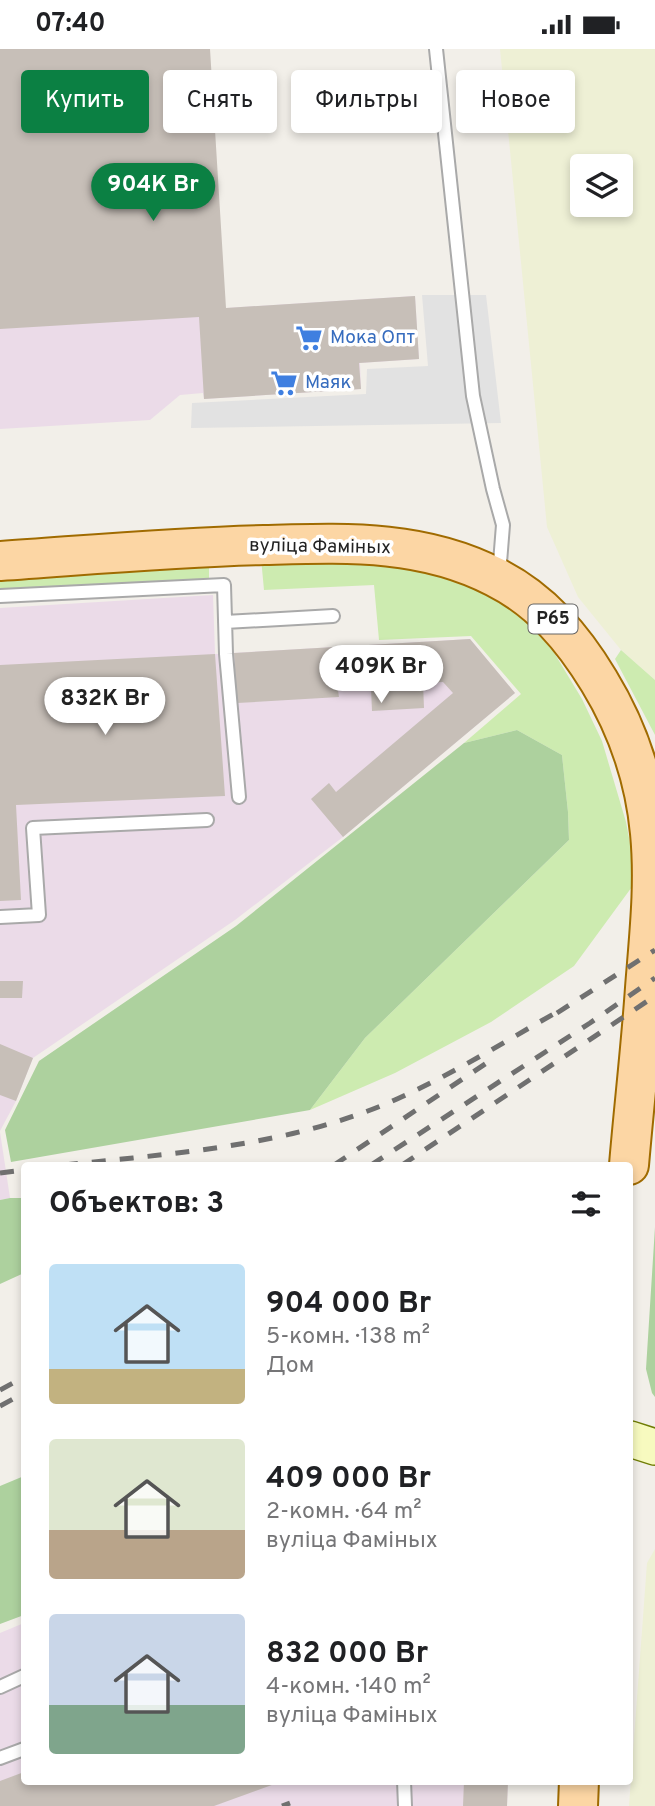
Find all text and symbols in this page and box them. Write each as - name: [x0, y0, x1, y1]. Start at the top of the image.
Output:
- text: 07:40: [35, 8, 106, 41]
- chip: Купить: [21, 70, 149, 133]
- chip: Снять: [163, 70, 277, 133]
- chip: Фильтры: [291, 70, 442, 133]
- chip: Новое: [456, 70, 575, 133]
- map controls: [570, 154, 633, 217]
- button: layers: [570, 154, 633, 217]
- pin: 904K Br: [88, 163, 218, 223]
- text: 904K Br: [107, 171, 199, 200]
- supermarket icon: Мока Опт: [294, 323, 324, 353]
- place label: Мока Опт: [330, 326, 415, 350]
- supermarket icon: Маяк: [269, 368, 299, 398]
- place label: Маяк: [305, 371, 351, 395]
- street label: вуліца Фаміных: [249, 534, 391, 560]
- road number: Р65: [528, 605, 578, 633]
- pin: 409K Br: [316, 645, 446, 705]
- text: 409K Br: [335, 653, 427, 682]
- pin: 832K Br: [40, 677, 170, 737]
- text: 832K Br: [60, 685, 150, 714]
- icon: filters: [567, 1185, 605, 1223]
- text: Объектов: 3: [49, 1186, 224, 1223]
- text: 904 000 Br: [266, 1286, 431, 1323]
- icon: home: [105, 1292, 189, 1376]
- text: 5-комн. · 138 m²: [266, 1323, 430, 1352]
- text: Дом: [266, 1352, 314, 1381]
- text: 409 000 Br: [266, 1461, 431, 1498]
- icon: home: [105, 1467, 189, 1551]
- text: 2-комн. · 64 m²: [266, 1498, 421, 1527]
- text: вуліца Фаміных: [266, 1527, 438, 1556]
- text: 832 000 Br: [266, 1636, 428, 1673]
- icon: home: [105, 1642, 189, 1726]
- text: 4-комн. · 140 m²: [266, 1673, 431, 1702]
- text: вуліца Фаміных: [266, 1702, 438, 1731]

